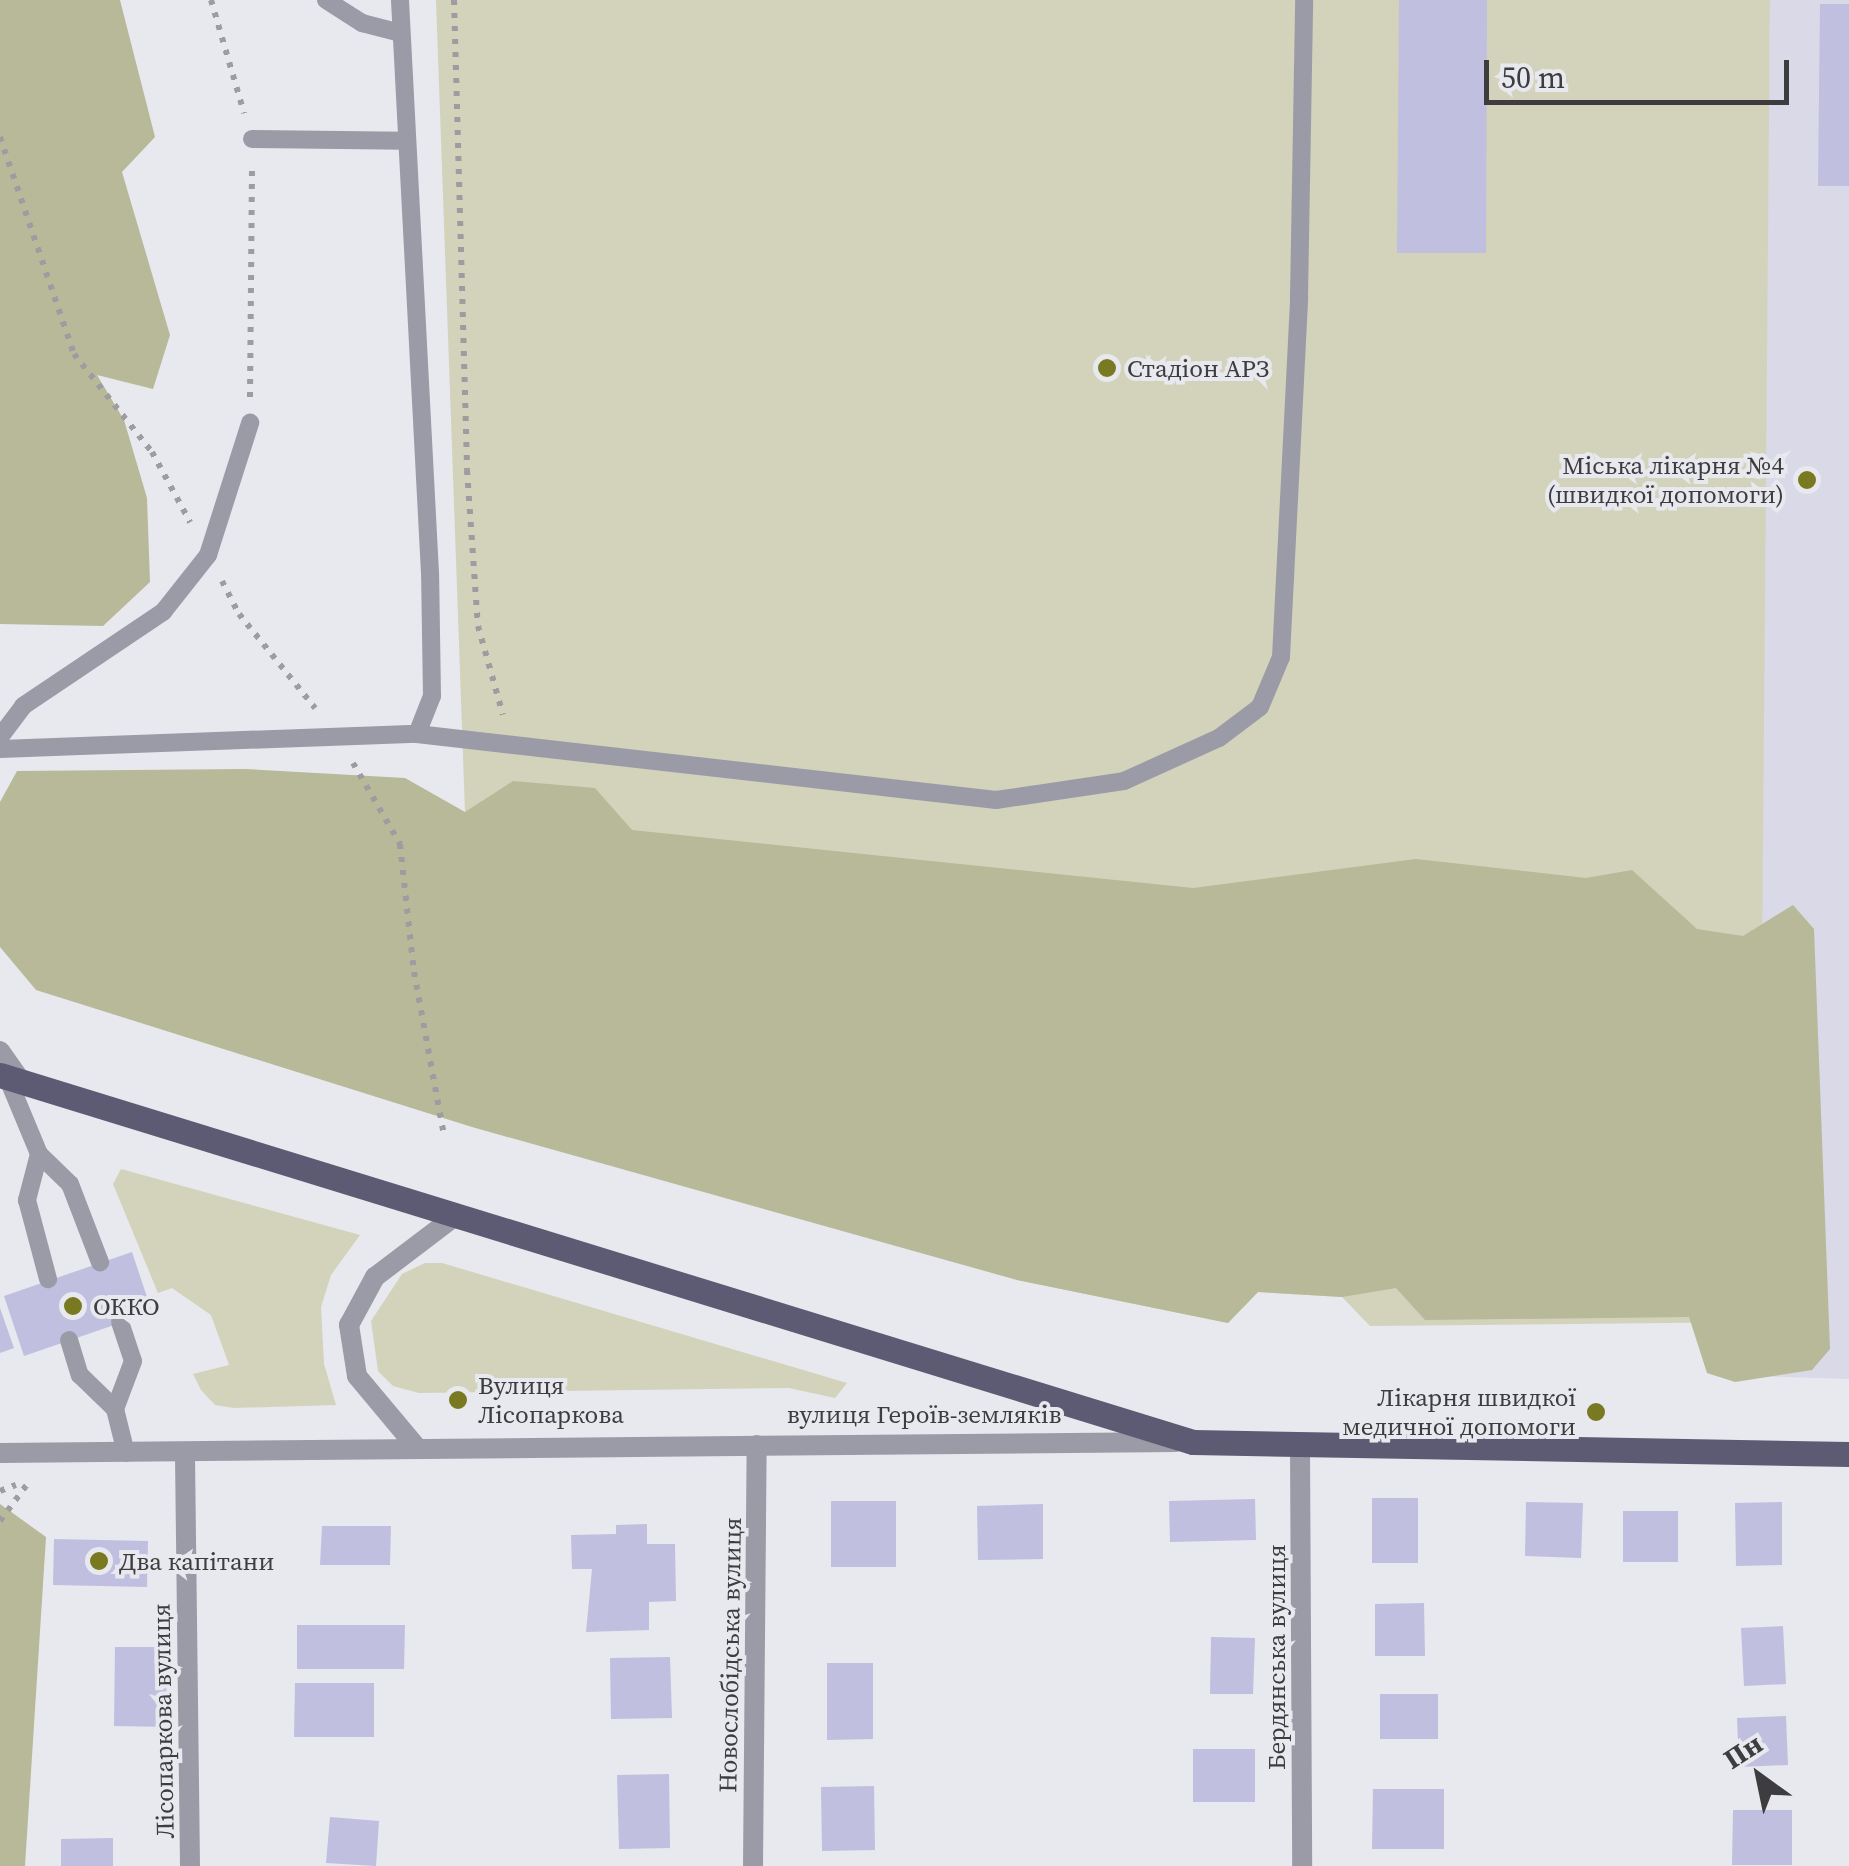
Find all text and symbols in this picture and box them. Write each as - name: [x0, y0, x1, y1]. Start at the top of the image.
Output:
- scale bar: [1489, 40, 1794, 102]
- text: 50 m: [1501, 57, 1565, 98]
- place label: Стадіон АРЗ: [1127, 353, 1269, 383]
- marker: Стадіон АРЗ: [1096, 357, 1118, 379]
- place label: Міська лікарня №4 (швидкої допомоги): [1547, 451, 1784, 510]
- marker: Міська лікарня №4 (швидкої допомоги): [1794, 467, 1820, 493]
- place label: ОККО: [93, 1291, 160, 1321]
- marker: ОККО: [62, 1295, 84, 1317]
- place label: Вулиця Лісопаркова: [478, 1371, 624, 1430]
- place label: Лікарня швидкої медичної допомоги: [1342, 1383, 1576, 1442]
- marker: Вулиця Лісопаркова: [447, 1389, 469, 1411]
- street label: вулиця Героїв-земляків: [787, 1399, 1061, 1429]
- marker: Лікарня швидкої медичної допомоги: [1585, 1401, 1607, 1423]
- street label: Новослобідська вулиця: [713, 1517, 747, 1793]
- street label: Бердянська вулиця: [1261, 1544, 1291, 1770]
- place label: Два капітани: [119, 1546, 274, 1576]
- marker: Два капітани: [88, 1550, 110, 1572]
- street label: Лісопаркова вулиця: [146, 1603, 180, 1839]
- text: Пн: [1716, 1724, 1769, 1777]
- north arrow: [1709, 1726, 1809, 1826]

